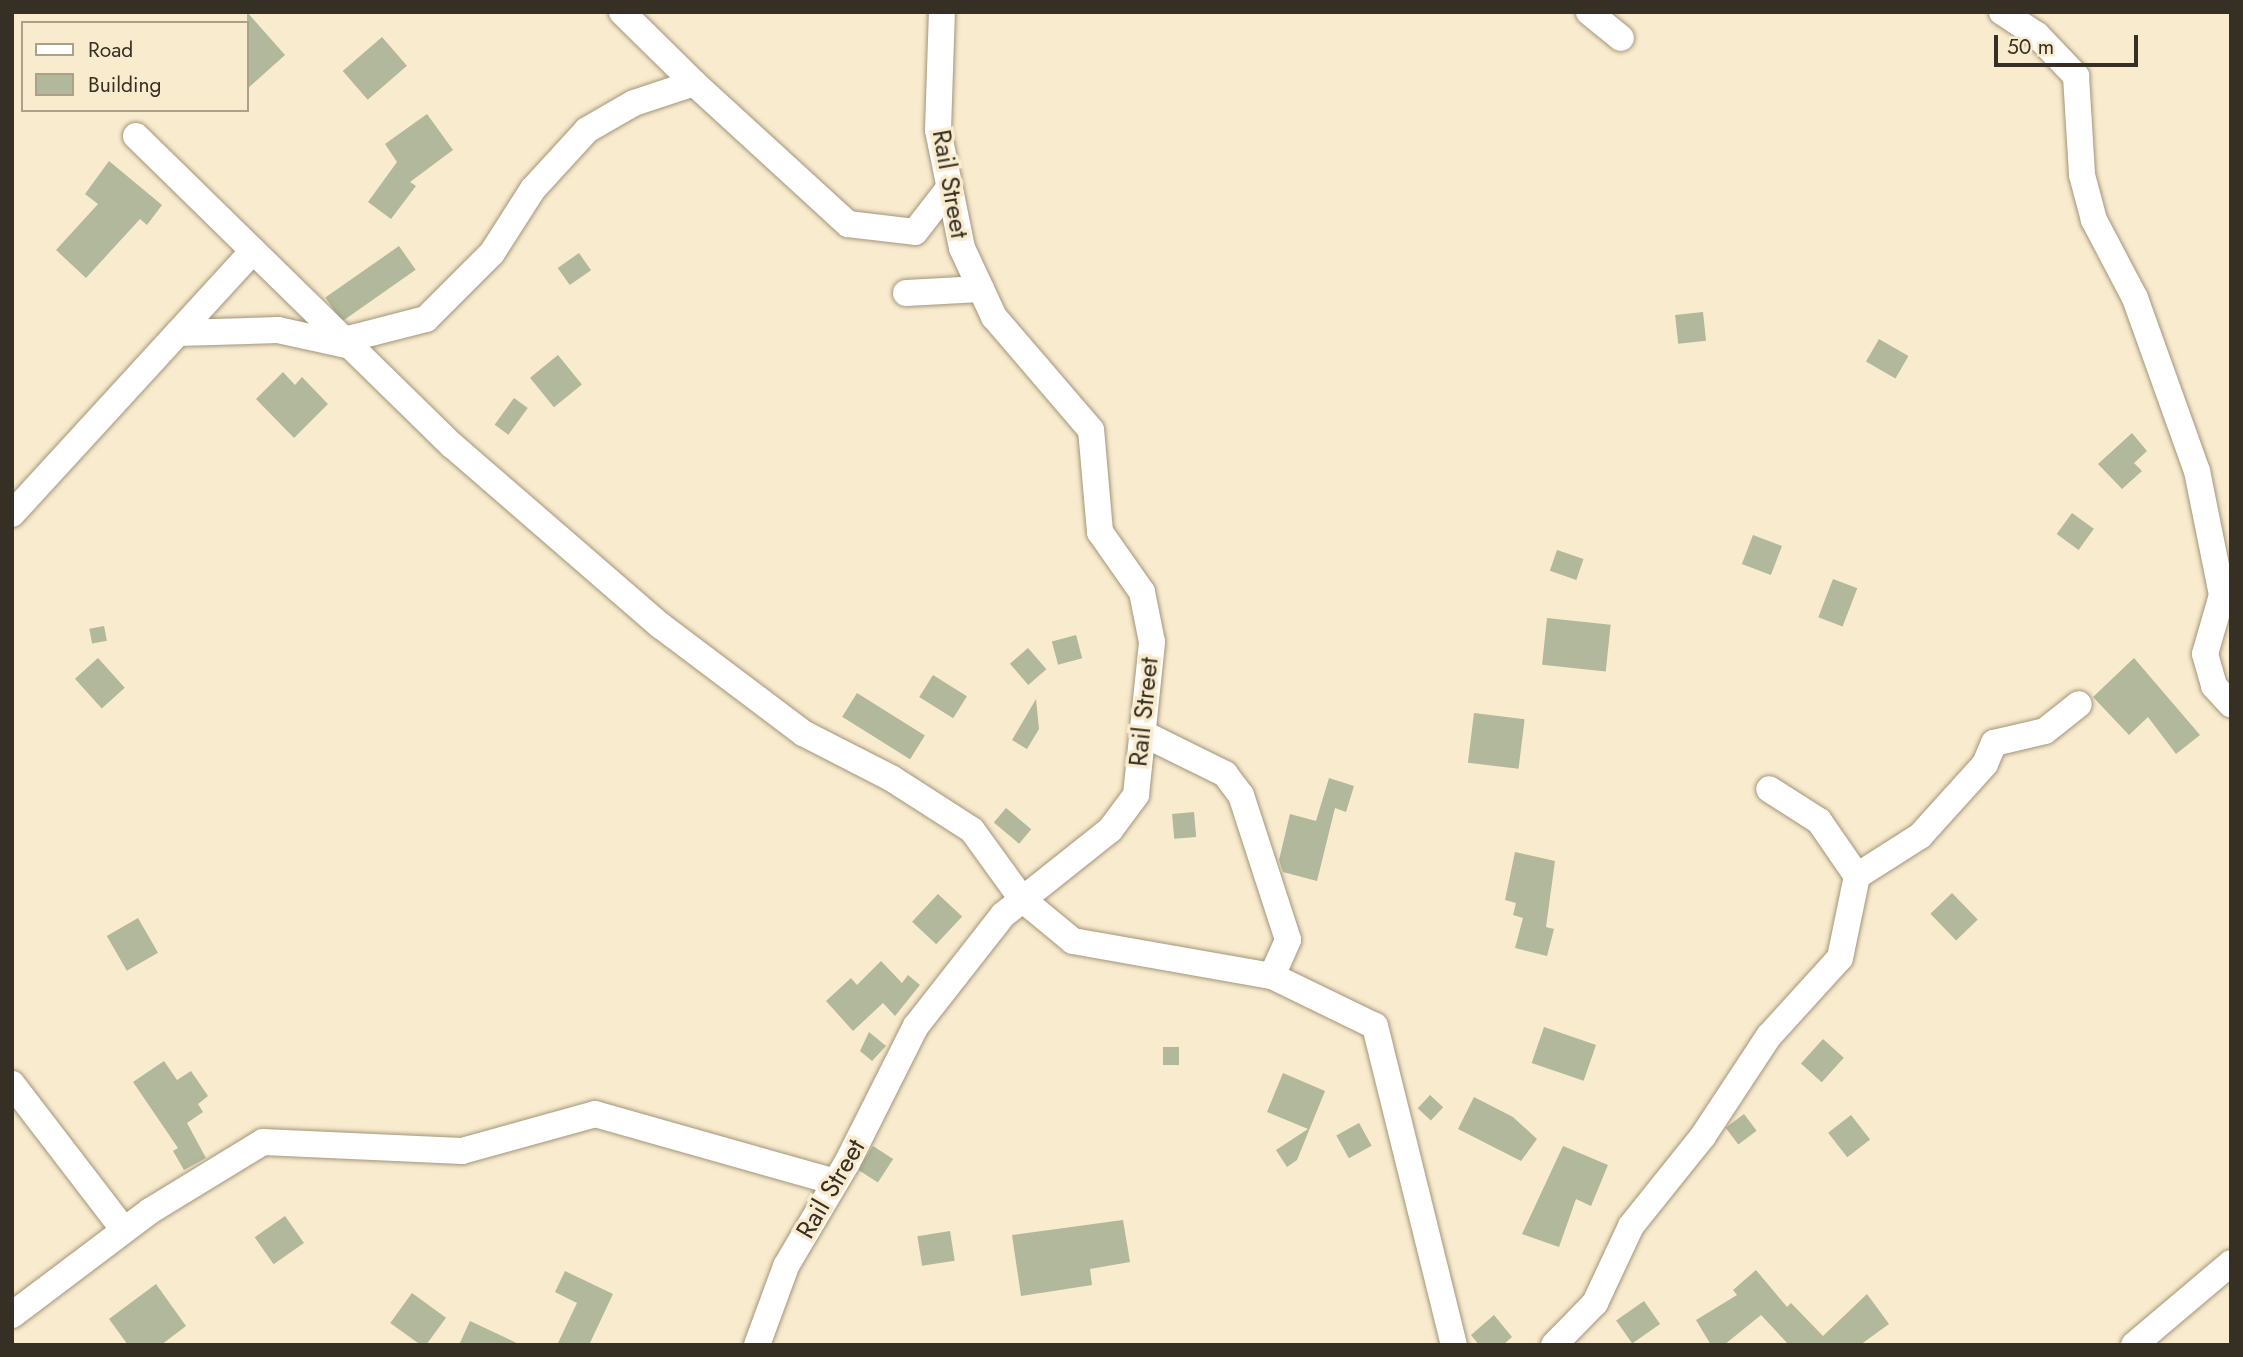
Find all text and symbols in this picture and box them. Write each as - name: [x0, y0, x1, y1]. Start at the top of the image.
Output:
- legend: [21, 21, 248, 112]
- scale bar: [1998, 21, 2142, 65]
- text: 50 m: [2007, 32, 2054, 62]
- text: Road: [88, 35, 133, 65]
- text: Building: [88, 70, 161, 100]
- street label: Rail Street: [925, 127, 975, 241]
- street label: Rail Street: [1123, 656, 1165, 768]
- street label: Rail Street: [790, 1134, 872, 1244]

